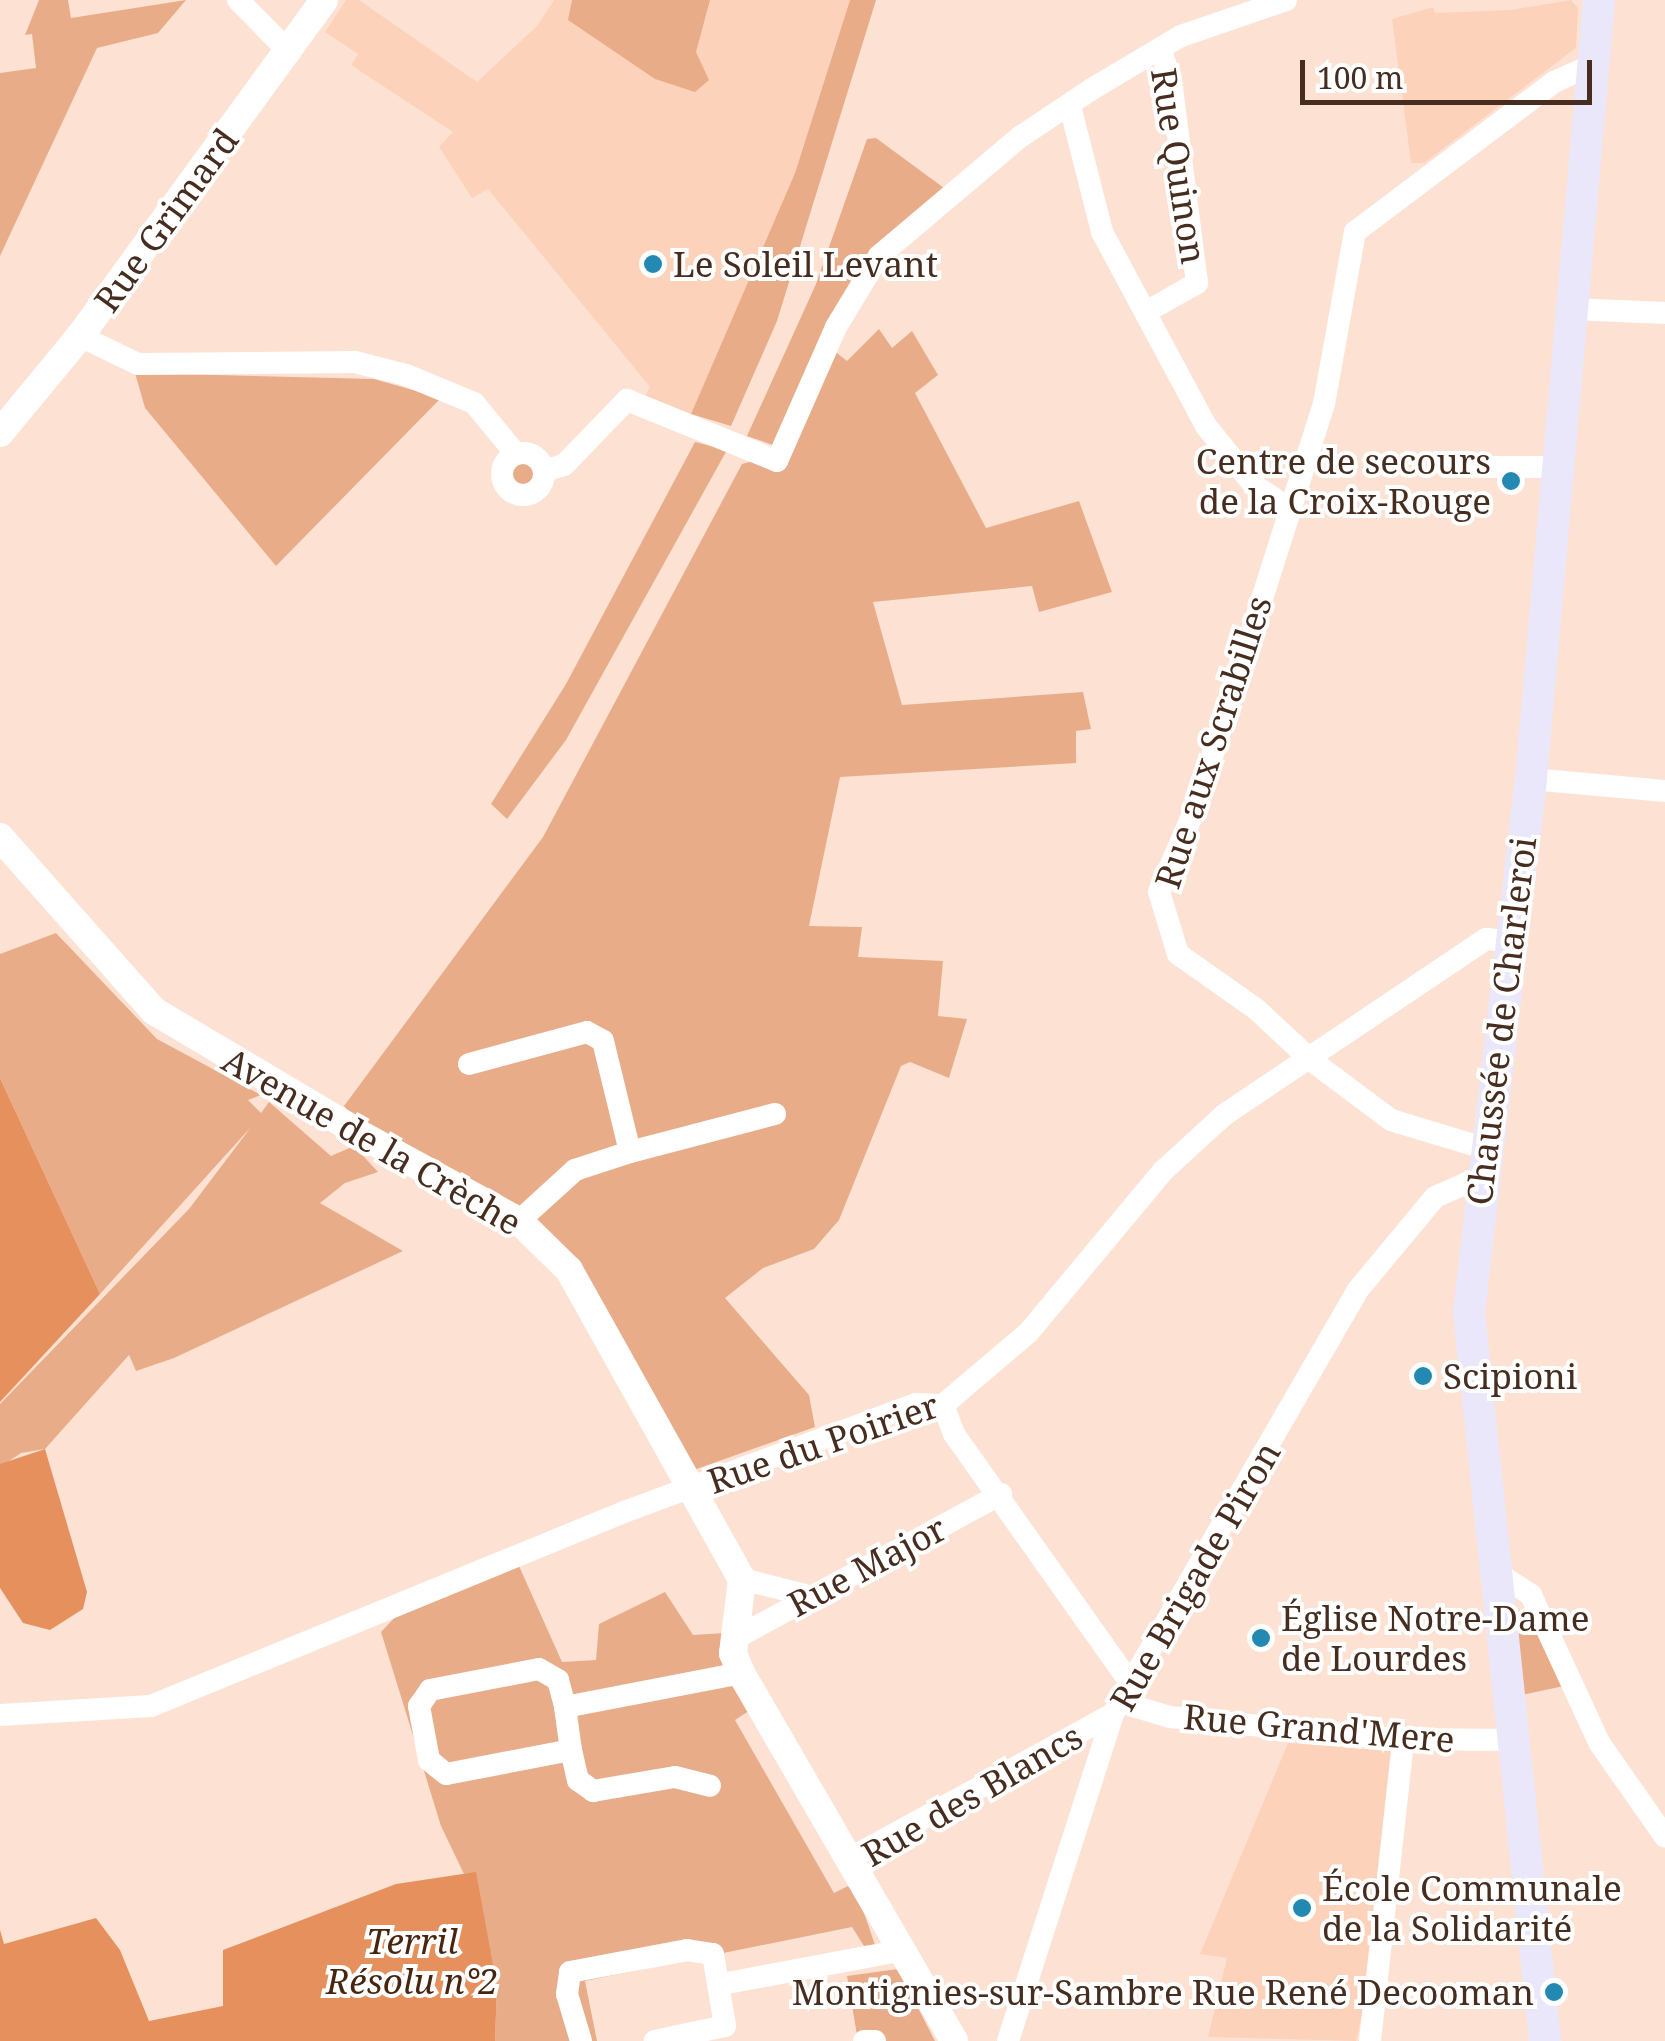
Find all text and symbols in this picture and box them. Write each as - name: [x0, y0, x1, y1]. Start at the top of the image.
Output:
- scale bar: [1305, 40, 1598, 102]
- text: 100 m: [1317, 57, 1403, 98]
- street label: Rue Quinon: [1143, 65, 1215, 267]
- street label: Rue Grimard: [85, 120, 247, 320]
- place label: Le Soleil Levant: [673, 243, 938, 285]
- marker: Le Soleil Levant: [642, 253, 664, 275]
- place label: Centre de secours de la Croix-Rouge: [1196, 440, 1491, 522]
- marker: Centre de secours de la Croix-Rouge: [1500, 470, 1522, 492]
- street label: Rue aux Scrabilles: [1146, 591, 1280, 893]
- street label: Chaussée de Charleroi: [1458, 835, 1544, 1207]
- street label: Avenue de la Crèche: [215, 1038, 529, 1244]
- place label: Scipioni: [1443, 1355, 1577, 1397]
- marker: Scipioni: [1412, 1365, 1434, 1387]
- street label: Rue du Poirier: [702, 1384, 944, 1502]
- street label: Rue Brigade Piron: [1101, 1434, 1289, 1718]
- street label: Rue Major: [781, 1507, 953, 1625]
- place label: Église Notre-Dame de Lourdes: [1281, 1597, 1590, 1679]
- marker: Église Notre-Dame de Lourdes: [1250, 1627, 1272, 1649]
- street label: Rue Grand'Mere: [1182, 1695, 1456, 1761]
- street label: Rue des Blancs: [854, 1715, 1090, 1875]
- place label: École Communale de la Solidarité: [1322, 1867, 1622, 1949]
- marker: École Communale de la Solidarité: [1291, 1897, 1313, 1919]
- park label: Terril Résolu n°2: [326, 1920, 498, 2002]
- place label: Montignies-sur-Sambre Rue René Decooman: [792, 1971, 1534, 2013]
- marker: Montignies-sur-Sambre Rue René Decooman: [1543, 1981, 1565, 2003]

